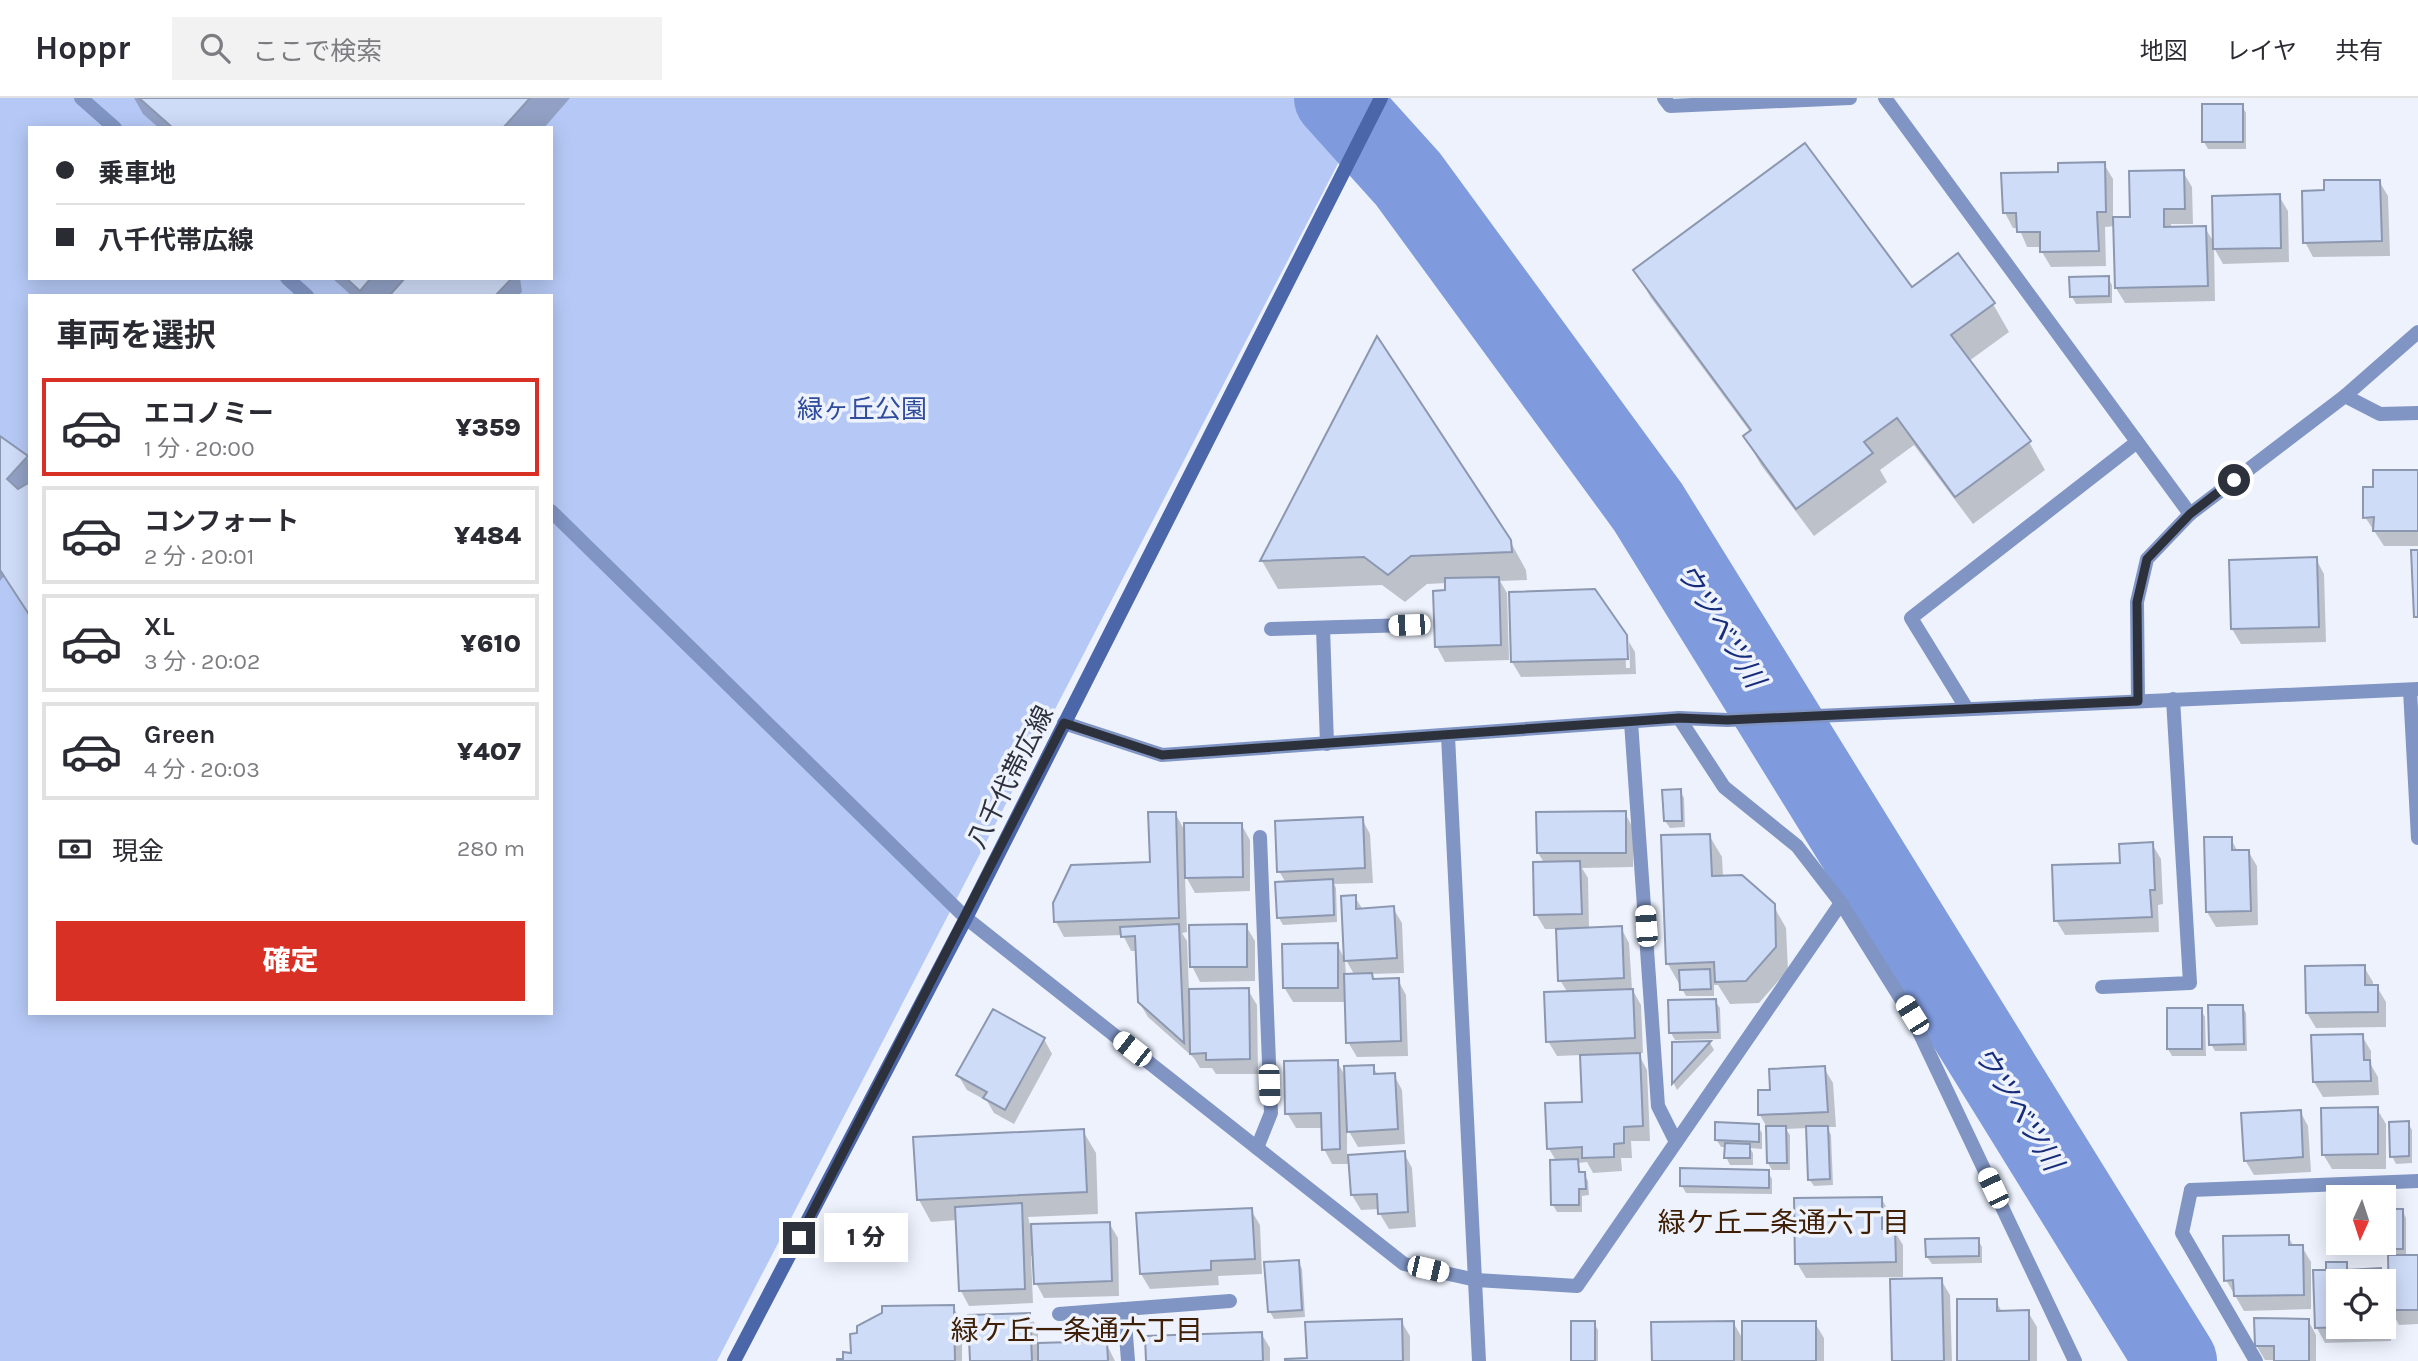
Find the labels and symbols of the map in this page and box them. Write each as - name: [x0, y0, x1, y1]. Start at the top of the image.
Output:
- park label: 緑ヶ丘公園: [797, 394, 927, 425]
- route start: [2218, 464, 2250, 496]
- water label: ウツベツ川: [1669, 557, 1773, 696]
- car: [1388, 614, 1431, 636]
- street label: 八千代帯広線: [961, 701, 1060, 854]
- car: [1635, 904, 1658, 948]
- car: [1892, 992, 1933, 1038]
- car: [1109, 1028, 1156, 1070]
- water label: ウツベツ川: [1967, 1040, 2071, 1179]
- car: [1258, 1064, 1281, 1106]
- car: [1975, 1165, 2012, 1211]
- north arrow: [2326, 1185, 2396, 1255]
- district label: 緑ケ丘二条通六丁目: [1658, 1206, 1910, 1239]
- callout: 1 分: [824, 1214, 908, 1262]
- route end: [783, 1222, 815, 1254]
- car: [1406, 1254, 1451, 1284]
- district label: 緑ケ丘一条通六丁目: [951, 1314, 1203, 1347]

